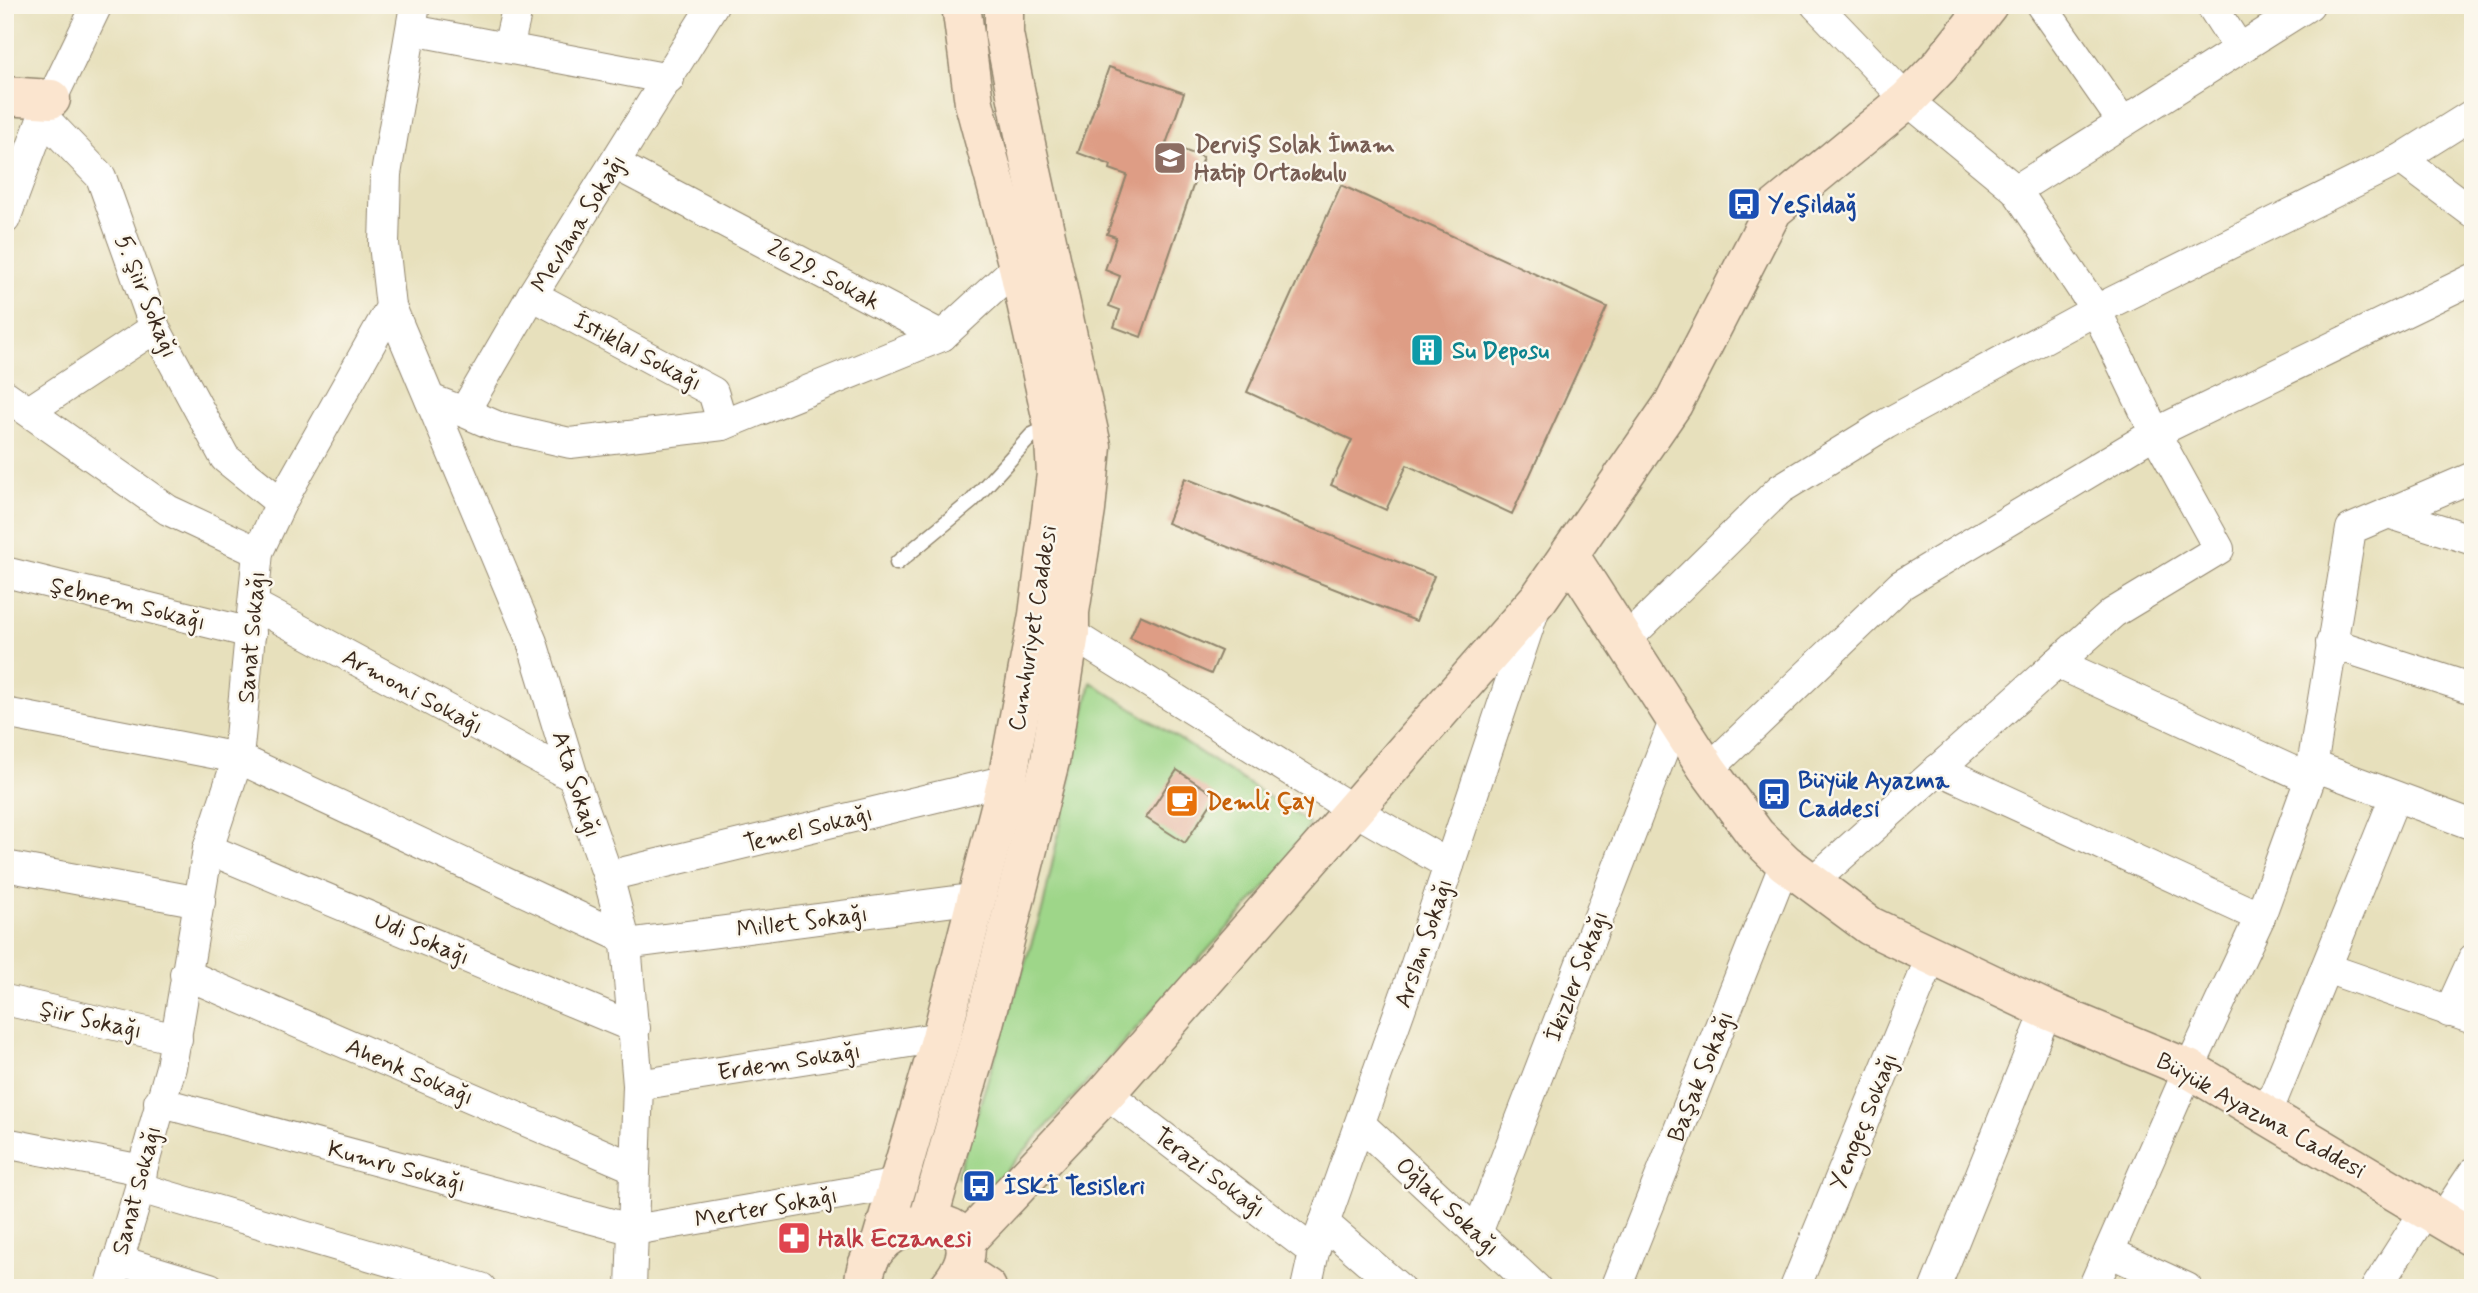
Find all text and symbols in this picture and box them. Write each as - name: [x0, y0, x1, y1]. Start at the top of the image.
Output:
- place label: Derviş Solak İmam Hatip Ortaokulu: [1194, 130, 1395, 189]
- school or university icon: Derviş Solak İmam Hatip Ortaokulu: [1151, 139, 1189, 177]
- street label: Mevlana Sokağı: [525, 149, 634, 299]
- bus stop icon: Yeşildağ: [1725, 185, 1763, 223]
- place label: Yeşildağ: [1768, 190, 1856, 222]
- street label: 5. Şiir Sokağı: [107, 230, 184, 363]
- street label: 2629. Sokak: [762, 233, 885, 318]
- street label: İstiklal Sokağı: [568, 306, 707, 399]
- building icon: Su Deposu: [1408, 331, 1446, 369]
- place label: Su Deposu: [1452, 336, 1549, 367]
- street label: Cumhuriyet Caddesi: [1002, 523, 1065, 733]
- street label: Şebnem Sokağı: [47, 570, 209, 639]
- street label: Sanat Sokağı: [231, 570, 274, 704]
- street label: Armoni Sokağı: [337, 642, 488, 742]
- street label: Ata Sokağı: [544, 727, 607, 842]
- place label: Büyük Ayazma Caddesi: [1798, 766, 1950, 825]
- bus stop icon: Büyük Ayazma Caddesi: [1755, 775, 1793, 813]
- cafe icon: Demli Çay: [1163, 782, 1201, 820]
- place label: Demli Çay: [1206, 787, 1315, 818]
- street label: Temel Sokağı: [741, 798, 876, 860]
- street label: Arslan Sokağı: [1388, 875, 1461, 1012]
- street label: Millet Sokağı: [735, 899, 870, 946]
- street label: Udi Sokağı: [369, 905, 474, 973]
- street label: İkizler Sokağı: [1538, 906, 1617, 1047]
- street label: Şiir Sokağı: [36, 994, 145, 1047]
- street label: Başak Sokağı: [1661, 1006, 1742, 1147]
- street label: Ahenk Sokağı: [341, 1032, 478, 1113]
- street label: Erdem Sokağı: [715, 1036, 863, 1089]
- street label: Büyük Ayazma Caddesi: [2150, 1046, 2370, 1187]
- street label: Yengeç Sokağı: [1823, 1048, 1908, 1196]
- street label: Terazi Sokağı: [1147, 1121, 1271, 1225]
- street label: Sanat Sokağı: [105, 1122, 170, 1258]
- street label: Kumru Sokağı: [324, 1134, 469, 1201]
- street label: Oğlak Sokağı: [1388, 1151, 1506, 1263]
- bus stop icon: İSKİ Tesisleri: [960, 1167, 998, 1205]
- place label: İSKİ Tesisleri: [1004, 1172, 1146, 1203]
- street label: Merter Sokağı: [693, 1181, 840, 1236]
- pharmacy icon: Halk Eczanesi: [775, 1219, 813, 1257]
- place label: Halk Eczanesi: [818, 1224, 972, 1255]

